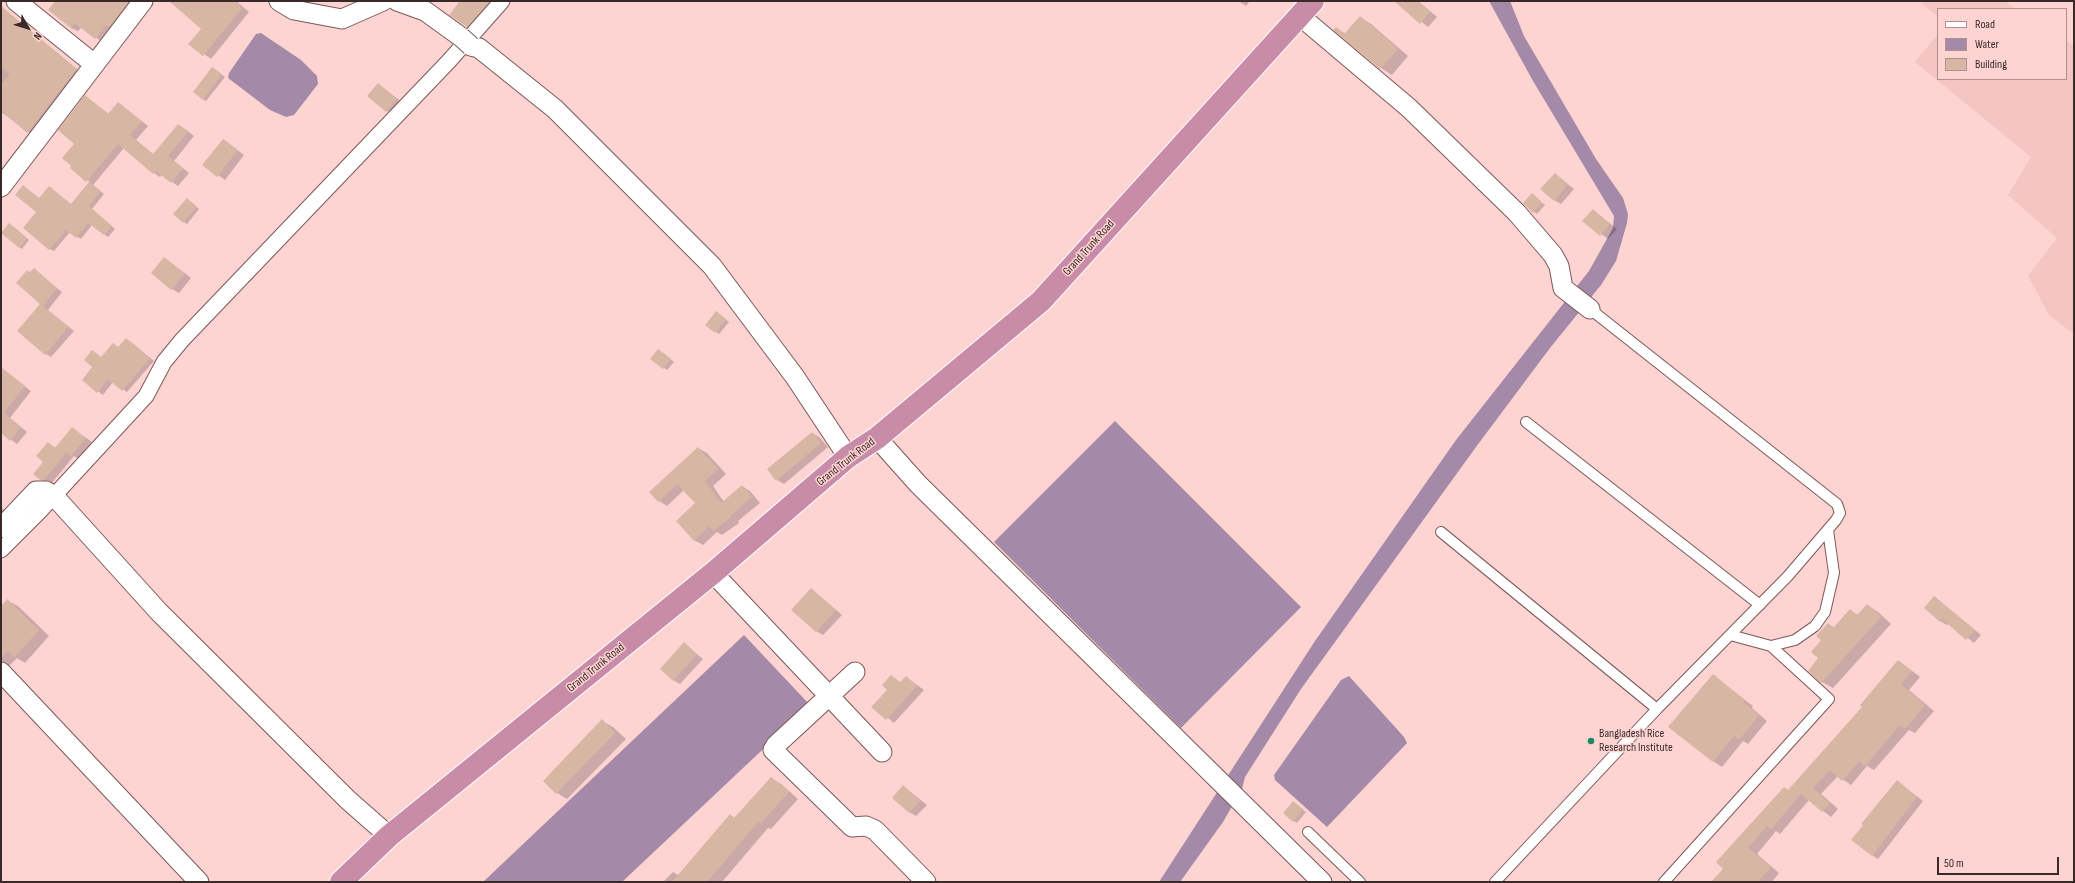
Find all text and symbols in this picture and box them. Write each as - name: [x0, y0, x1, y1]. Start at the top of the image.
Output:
- north arrow: [8, 8, 48, 48]
- legend: [1937, 8, 2067, 80]
- text: Road: [1975, 17, 1995, 32]
- text: N: [31, 29, 45, 42]
- text: Water: [1975, 37, 1999, 52]
- text: Building: [1975, 57, 2007, 72]
- street label: Grand Trunk Road: [1060, 217, 1118, 279]
- street label: Grand Trunk Road: [814, 435, 878, 489]
- street label: Grand Trunk Road: [564, 640, 628, 696]
- place label: Bangladesh Rice Research Institute: [1599, 727, 1673, 755]
- marker: Bangladesh Rice Research Institute: [1586, 736, 1596, 746]
- scale bar: [1939, 849, 2061, 875]
- text: 50 m: [1944, 856, 1964, 871]

